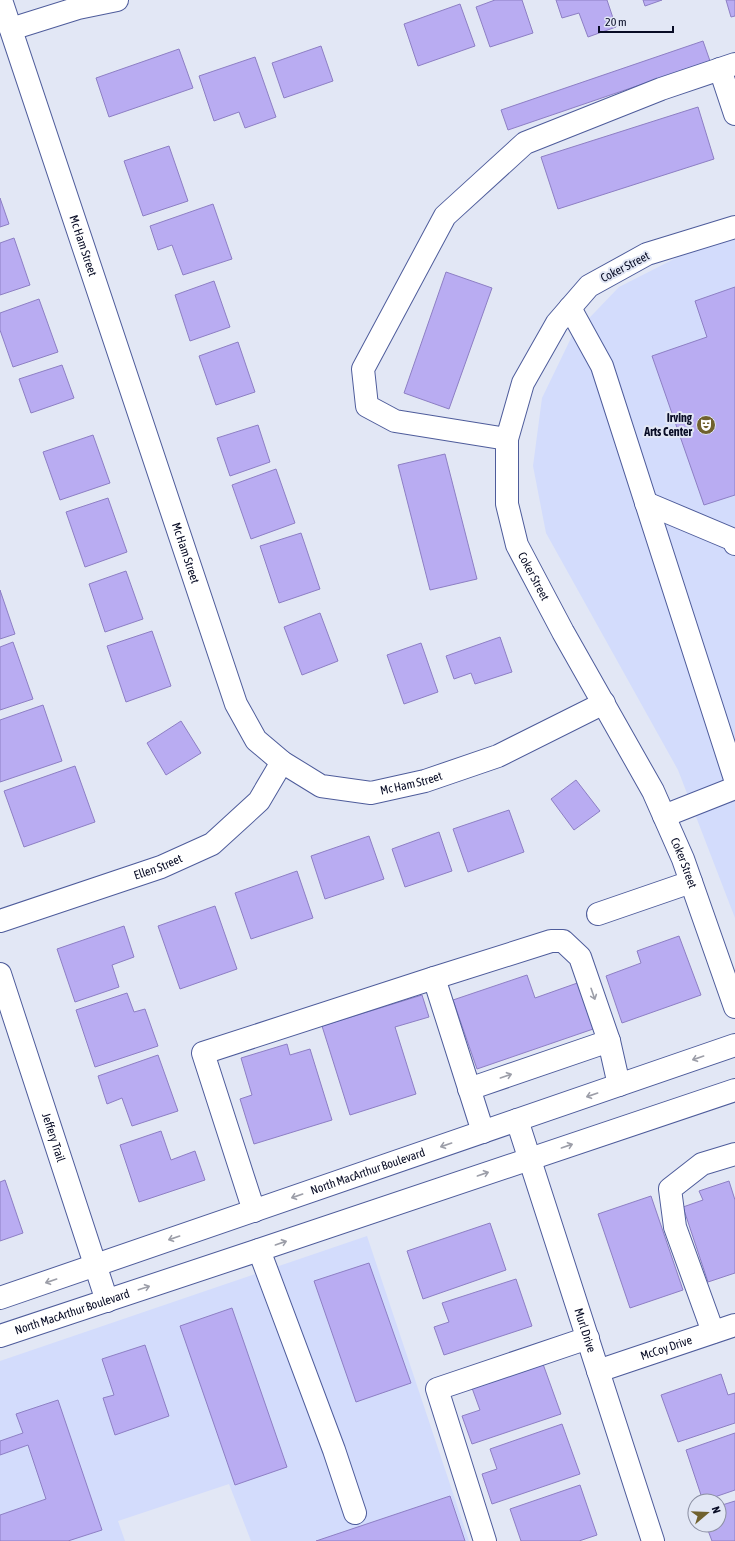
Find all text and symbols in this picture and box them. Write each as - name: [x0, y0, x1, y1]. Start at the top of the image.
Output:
- scale bar: [599, 8, 673, 34]
- text: 20 m: [605, 15, 627, 29]
- street label: Mc Ham Street: [66, 213, 100, 278]
- street label: Coker Street: [598, 248, 652, 285]
- place label: Irving Arts Center: [643, 411, 693, 439]
- theatre icon: Irving Arts Center: [695, 414, 717, 436]
- street label: Mc Ham Street: [169, 521, 202, 586]
- street label: Coker Street: [515, 550, 552, 604]
- street label: Mc Ham Street: [379, 768, 444, 798]
- street label: Coker Street: [667, 835, 700, 891]
- street label: Ellen Street: [132, 851, 185, 883]
- one-way arrow: [590, 987, 597, 1000]
- one-way arrow: [692, 1055, 705, 1062]
- one-way arrow: [500, 1072, 513, 1079]
- one-way arrow: [586, 1091, 598, 1099]
- street label: Jeffery Trail: [39, 1111, 68, 1165]
- one-way arrow: [441, 1141, 453, 1149]
- one-way arrow: [560, 1142, 572, 1150]
- street label: North MacArthur Boulevard: [309, 1145, 427, 1198]
- one-way arrow: [477, 1170, 489, 1178]
- one-way arrow: [291, 1193, 304, 1200]
- one-way arrow: [168, 1235, 180, 1243]
- one-way arrow: [274, 1239, 287, 1246]
- one-way arrow: [46, 1277, 58, 1285]
- one-way arrow: [138, 1284, 150, 1292]
- street label: North MacArthur Boulevard: [13, 1286, 131, 1338]
- street label: Murl Drive: [571, 1306, 599, 1354]
- street label: McCoy Drive: [639, 1333, 694, 1363]
- north arrow: [687, 1493, 727, 1533]
- text: N: [710, 1505, 723, 1515]

